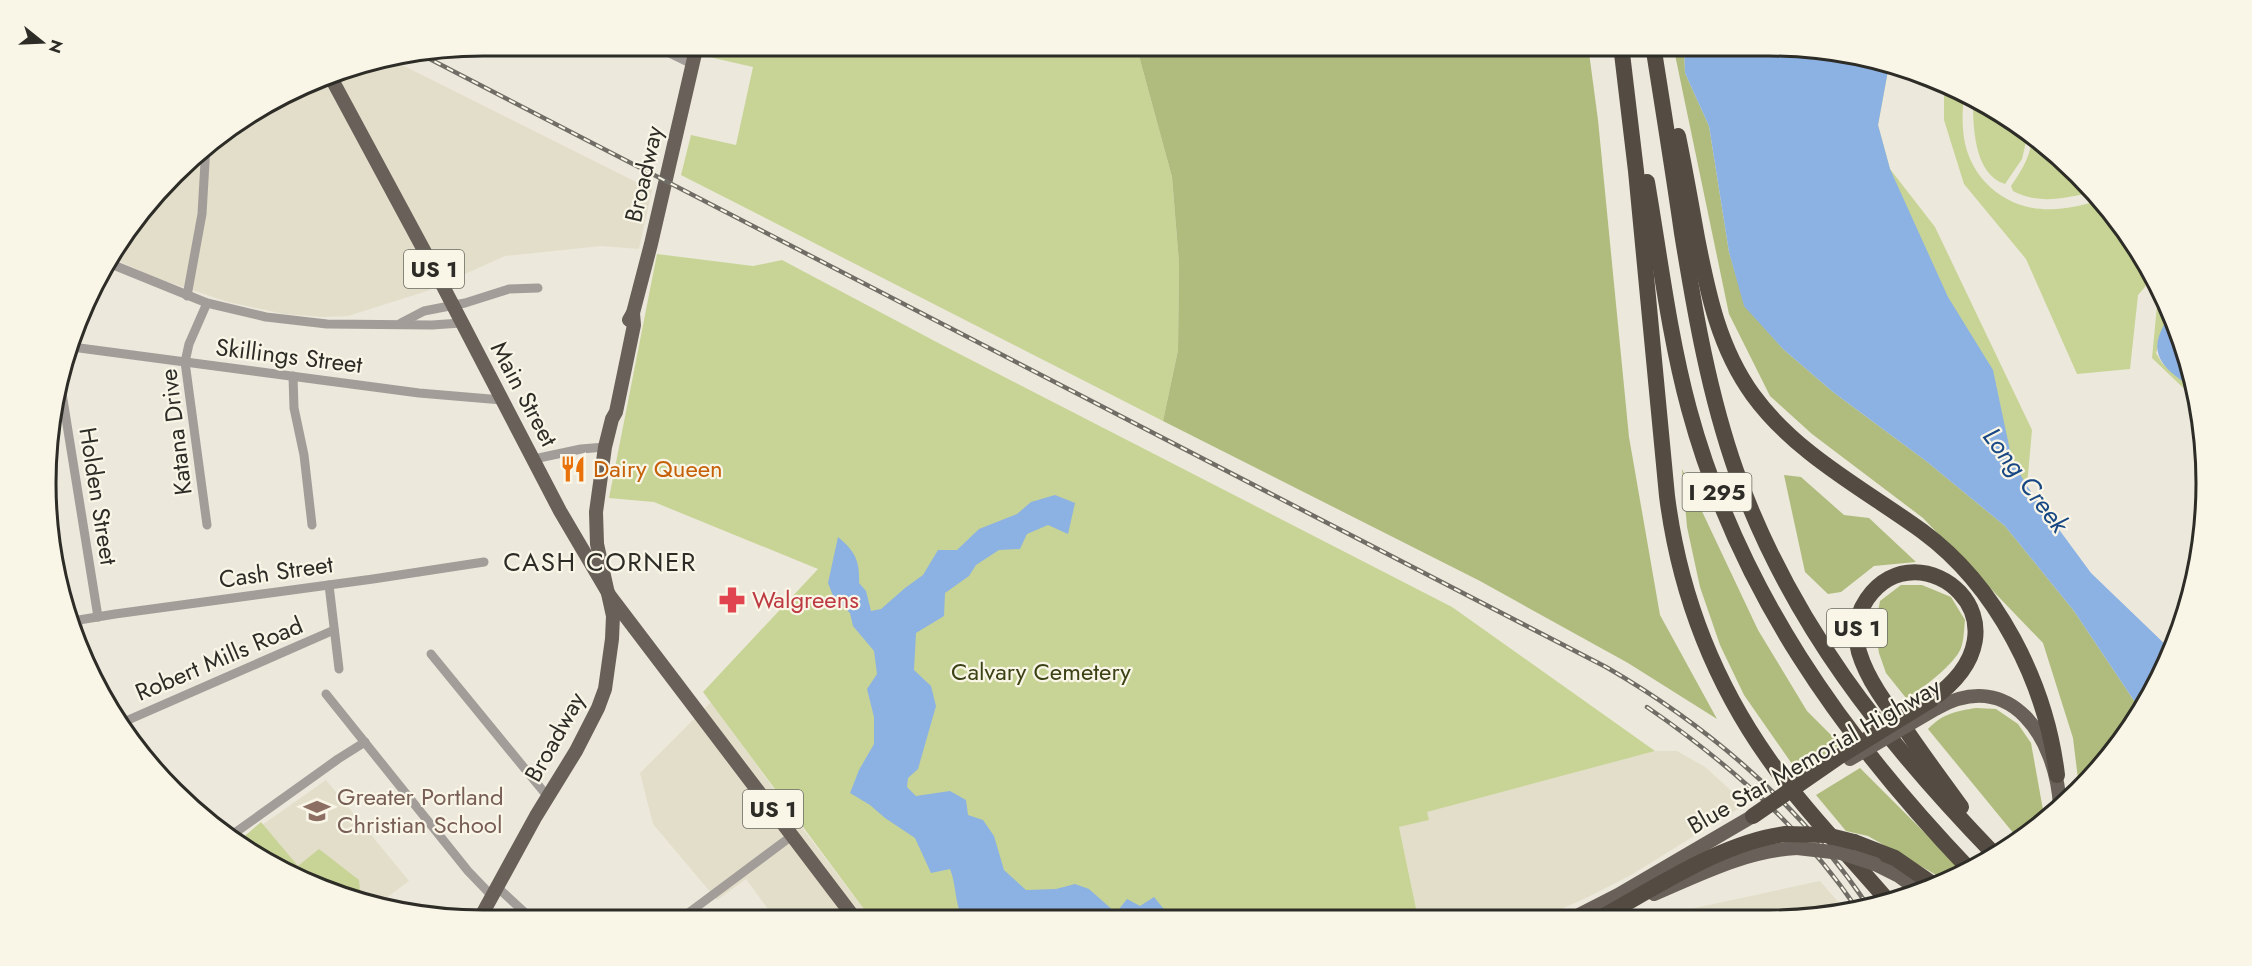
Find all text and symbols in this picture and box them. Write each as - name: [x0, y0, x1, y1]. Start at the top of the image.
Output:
- north arrow: [12, 12, 72, 72]
- text: N: [43, 37, 69, 56]
- street label: Broadway: [615, 122, 672, 226]
- road number: US 1: [404, 250, 464, 288]
- street label: Skillings Street: [214, 329, 365, 382]
- street label: Main Street: [482, 335, 567, 453]
- street label: Katana Drive: [150, 367, 201, 497]
- water label: Long Creek: [1974, 419, 2079, 542]
- street label: Holden Street: [70, 425, 127, 567]
- place label: Dairy Queen: [593, 451, 723, 486]
- restaurant icon: Dairy Queen: [558, 454, 588, 484]
- road number: I 295: [1682, 473, 1752, 511]
- district label: CASH CORNER: [503, 543, 697, 581]
- street label: Cash Street: [217, 546, 335, 597]
- place label: Walgreens: [752, 582, 859, 617]
- pharmacy icon: Walgreens: [717, 585, 747, 615]
- street label: Robert Mills Road: [130, 607, 308, 710]
- road number: US 1: [1827, 609, 1887, 647]
- park label: Calvary Cemetery: [951, 654, 1131, 689]
- street label: Blue Star Memorial Highway: [1681, 668, 1947, 843]
- street label: Broadway: [516, 685, 594, 788]
- place label: Greater Portland Christian School: [337, 779, 504, 842]
- road number: US 1: [743, 790, 803, 828]
- school or university icon: Greater Portland Christian School: [302, 796, 332, 826]

